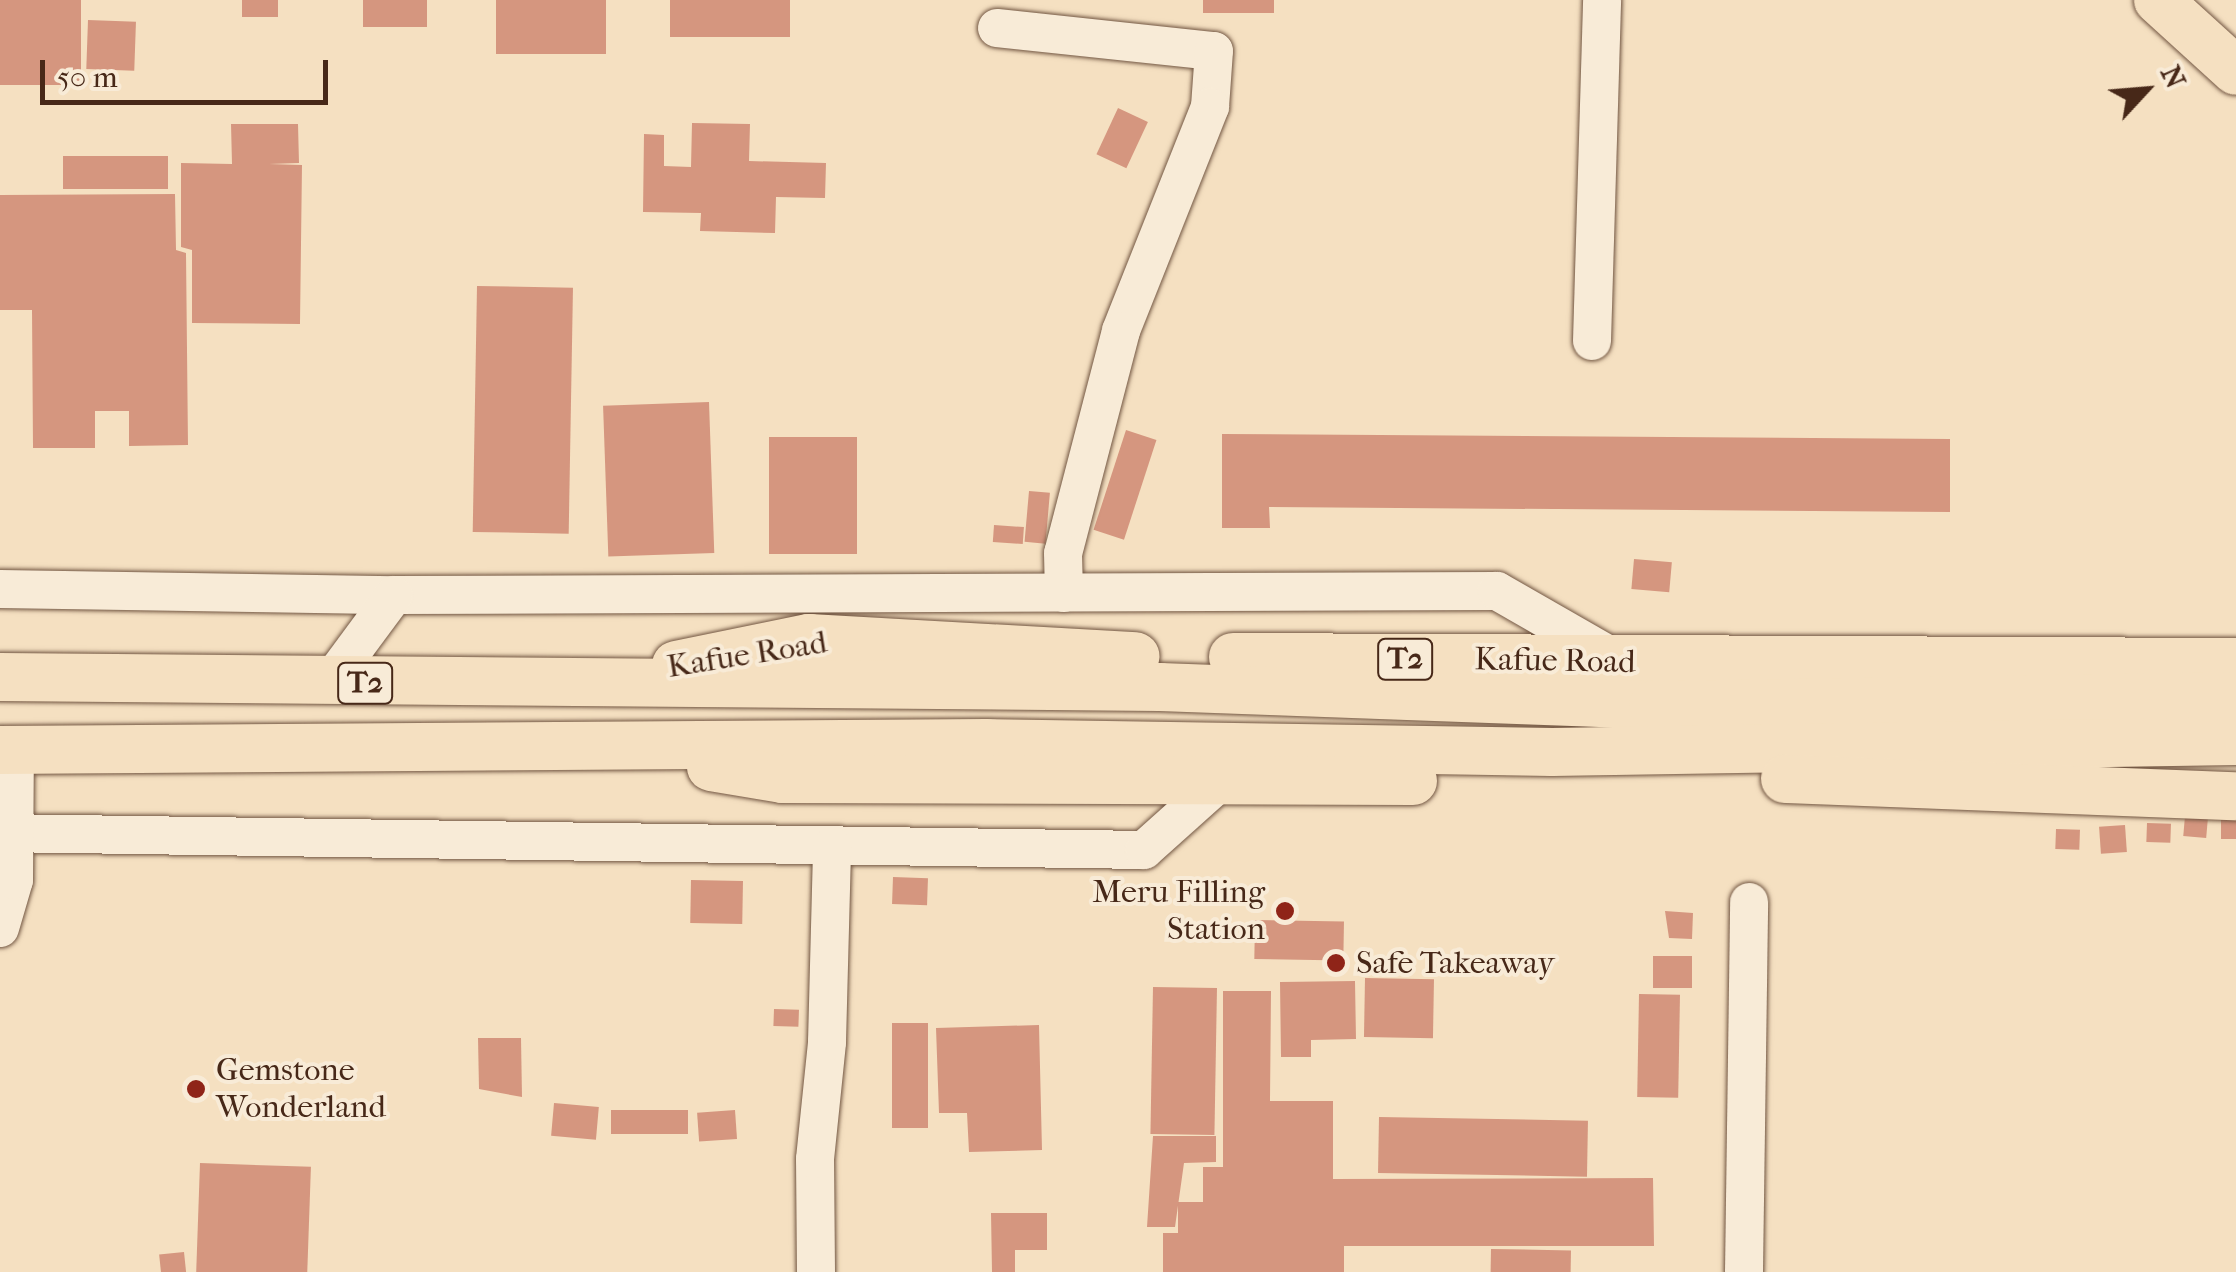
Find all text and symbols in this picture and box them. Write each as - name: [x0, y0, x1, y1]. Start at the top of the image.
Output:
- scale bar: [45, 40, 332, 102]
- north arrow: [2096, 40, 2196, 140]
- text: 50 m: [57, 60, 118, 95]
- text: N: [2154, 60, 2193, 93]
- street label: Kafue Road: [664, 623, 830, 687]
- road number: T2: [1375, 634, 1435, 684]
- street label: Kafue Road: [1474, 640, 1636, 682]
- road number: T2: [335, 658, 395, 708]
- place label: Meru Filling Station: [1092, 874, 1265, 949]
- marker: Meru Filling Station: [1274, 900, 1296, 922]
- place label: Safe Takeaway: [1356, 944, 1555, 982]
- marker: Safe Takeaway: [1325, 952, 1347, 974]
- place label: Gemstone Wonderland: [216, 1052, 386, 1127]
- marker: Gemstone Wonderland: [185, 1078, 207, 1100]

